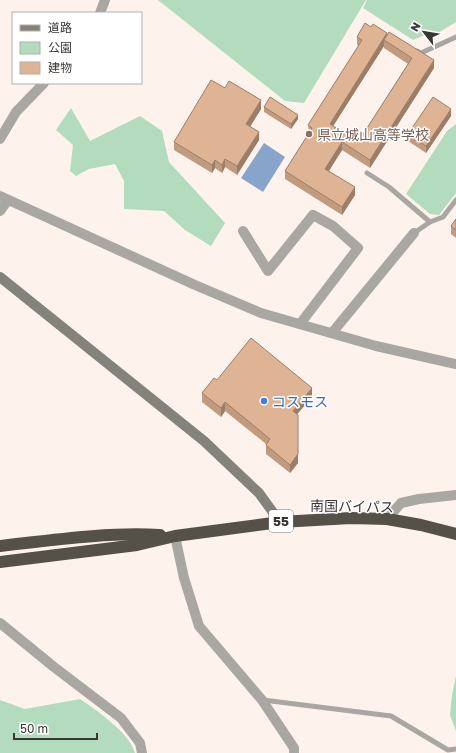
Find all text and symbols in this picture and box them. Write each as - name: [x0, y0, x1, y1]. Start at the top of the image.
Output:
- legend: [12, 12, 142, 84]
- north arrow: [404, 12, 444, 52]
- text: 道路: [48, 20, 72, 35]
- text: N: [407, 20, 423, 34]
- text: 公園: [48, 40, 72, 55]
- text: 建物: [48, 60, 72, 75]
- place label: 県立城山高等学校: [317, 126, 429, 143]
- marker: 県立城山高等学校: [304, 129, 314, 139]
- place label: コスモス: [272, 393, 328, 410]
- marker: コスモス: [259, 396, 269, 406]
- street label: 南国バイパス: [310, 497, 394, 515]
- road number: 55: [269, 510, 293, 532]
- scale bar: [14, 715, 97, 741]
- text: 50 m: [20, 721, 48, 736]

